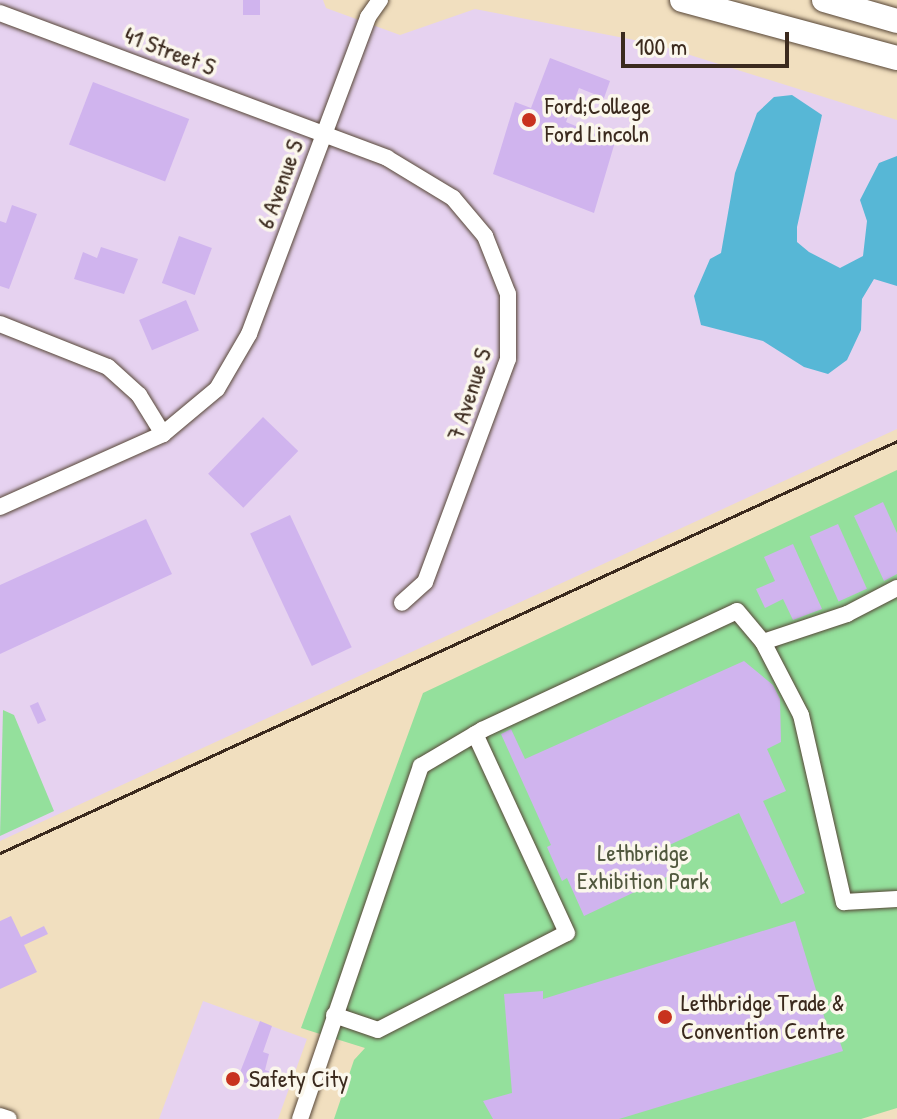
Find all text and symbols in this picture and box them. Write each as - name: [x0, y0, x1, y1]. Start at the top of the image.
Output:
- scale bar: [625, 16, 793, 66]
- street label: 41 Street S: [120, 20, 220, 82]
- text: 100 m: [635, 30, 687, 62]
- place label: Ford;College Ford Lincoln: [545, 92, 651, 148]
- marker: Ford;College Ford Lincoln: [520, 111, 538, 129]
- street label: 6 Avenue S: [251, 136, 309, 232]
- street label: 7 Avenue S: [441, 344, 497, 444]
- park label: Lethbridge Exhibition Park: [577, 839, 709, 895]
- place label: Lethbridge Trade & Convention Centre: [681, 989, 845, 1045]
- marker: Lethbridge Trade & Convention Centre: [656, 1008, 674, 1026]
- place label: Safety City: [249, 1065, 348, 1093]
- marker: Safety City: [224, 1070, 242, 1088]

